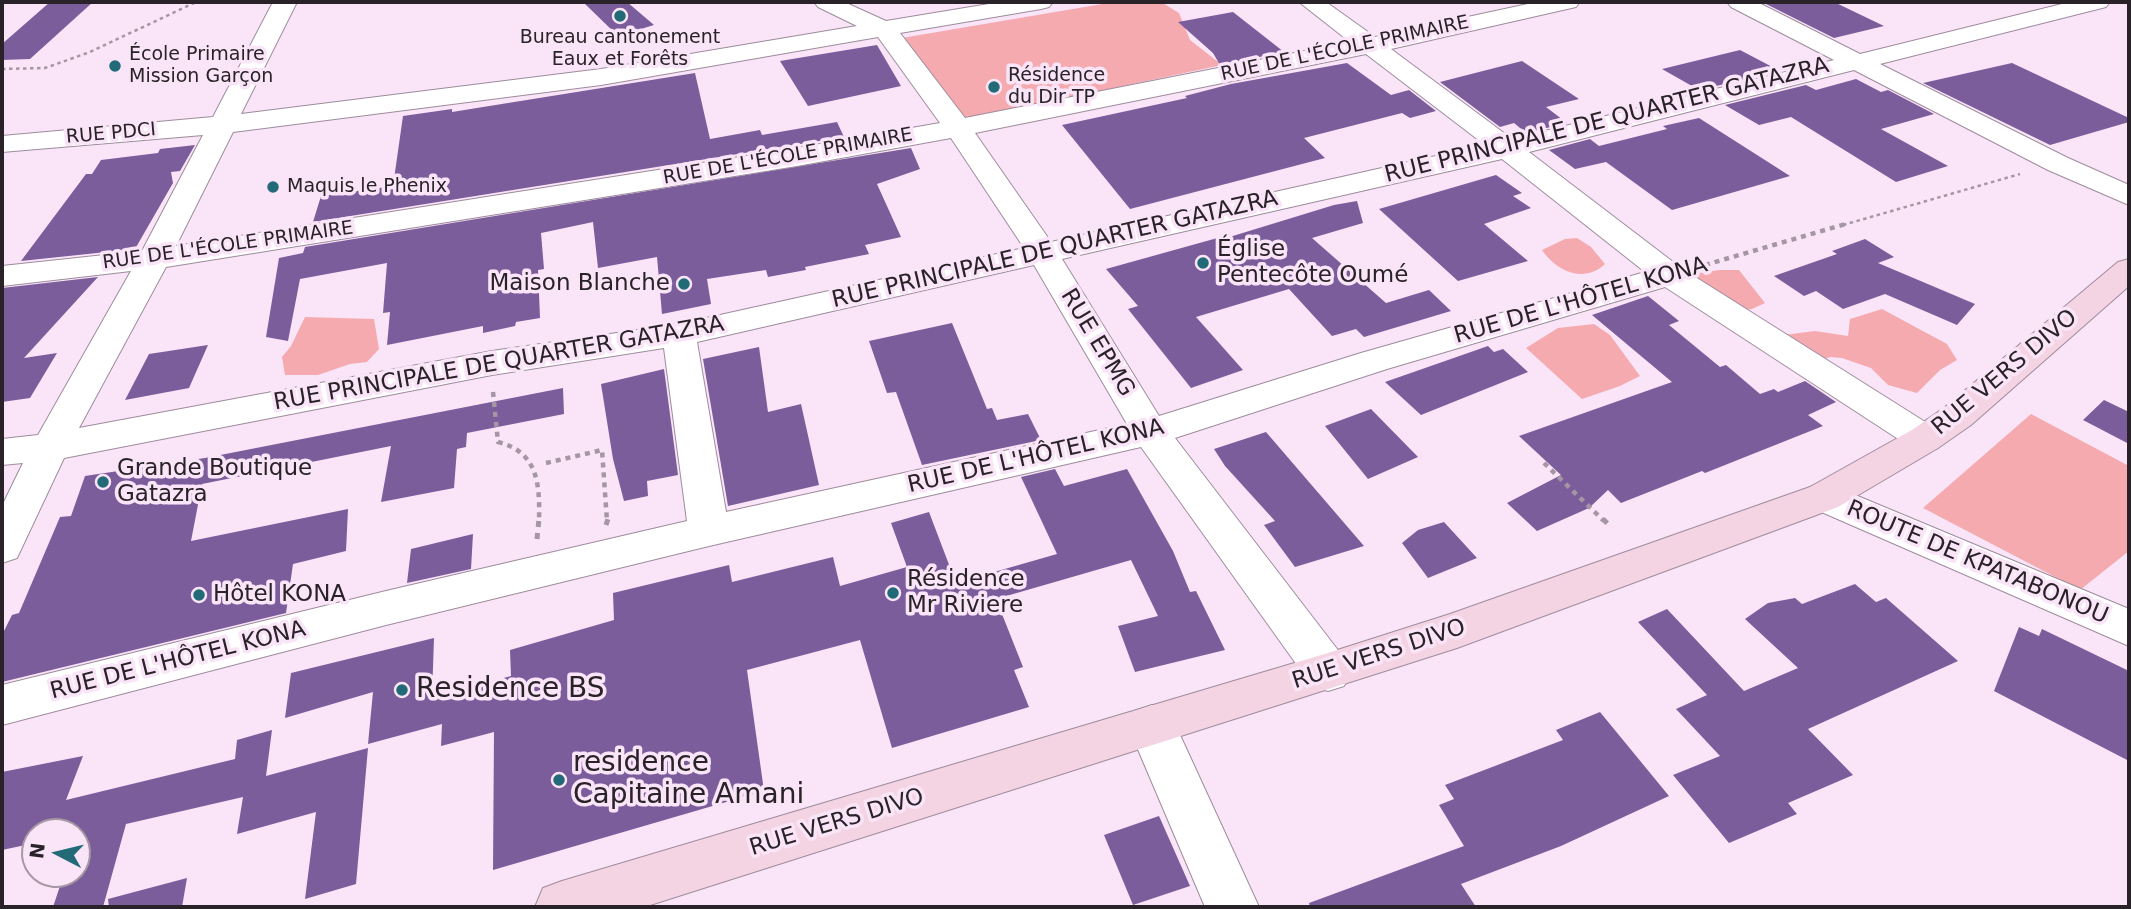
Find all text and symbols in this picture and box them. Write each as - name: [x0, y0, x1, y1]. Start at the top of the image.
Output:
- marker: Bureau cantonement Eaux et Forêts: [612, 8, 628, 24]
- street label: RUE DE L'ÉCOLE PRIMAIRE: [1219, 12, 1471, 86]
- place label: Bureau cantonement Eaux et Forêts: [520, 27, 720, 71]
- place label: École Primaire Mission Garçon: [129, 44, 273, 88]
- street label: RUE PRINCIPALE DE QUARTER GATAZRA: [1382, 52, 1832, 190]
- marker: École Primaire Mission Garçon: [107, 58, 123, 74]
- place label: Résidence du Dir TP: [1008, 65, 1105, 109]
- marker: Résidence du Dir TP: [986, 79, 1002, 95]
- street label: RUE PDCI: [65, 119, 157, 149]
- street label: RUE DE L'ÉCOLE PRIMAIRE: [661, 124, 915, 190]
- place label: Maquis le Phenix: [287, 176, 447, 198]
- marker: Maquis le Phenix: [265, 179, 281, 195]
- street label: RUE PRINCIPALE DE QUARTER GATAZRA: [829, 185, 1281, 315]
- street label: RUE DE L'ÉCOLE PRIMAIRE: [101, 217, 355, 275]
- place label: Église Pentecôte Oumé: [1217, 236, 1408, 290]
- street label: RUE DE L'HÔTEL KONA: [1451, 252, 1711, 350]
- marker: Église Pentecôte Oumé: [1195, 255, 1211, 271]
- place label: Maison Blanche: [490, 270, 670, 298]
- marker: Maison Blanche: [676, 276, 692, 292]
- street label: RUE EPMG: [1054, 284, 1140, 402]
- street label: RUE VERS DIVO: [1927, 304, 2083, 442]
- street label: RUE PRINCIPALE DE QUARTER GATAZRA: [272, 311, 726, 417]
- street label: RUE DE L'HÔTEL KONA: [905, 414, 1167, 500]
- place label: Grande Boutique Gatazra: [117, 455, 312, 509]
- marker: Grande Boutique Gatazra: [95, 474, 111, 490]
- street label: ROUTE DE KPATABONOU: [1842, 495, 2112, 631]
- place label: Résidence Mr Riviere: [907, 566, 1025, 620]
- place label: Hôtel KONA: [213, 581, 346, 609]
- marker: Résidence Mr Riviere: [885, 585, 901, 601]
- marker: Hôtel KONA: [191, 587, 207, 603]
- street label: RUE VERS DIVO: [1289, 614, 1469, 696]
- street label: RUE DE L'HÔTEL KONA: [47, 616, 309, 706]
- place label: Residence BS: [416, 673, 605, 707]
- marker: Residence BS: [394, 682, 410, 698]
- place label: residence Capitaine Amani: [573, 747, 804, 813]
- marker: residence Capitaine Amani: [551, 772, 567, 788]
- street label: RUE VERS DIVO: [747, 783, 927, 863]
- north arrow: [21, 818, 91, 888]
- text: N: [25, 841, 49, 860]

